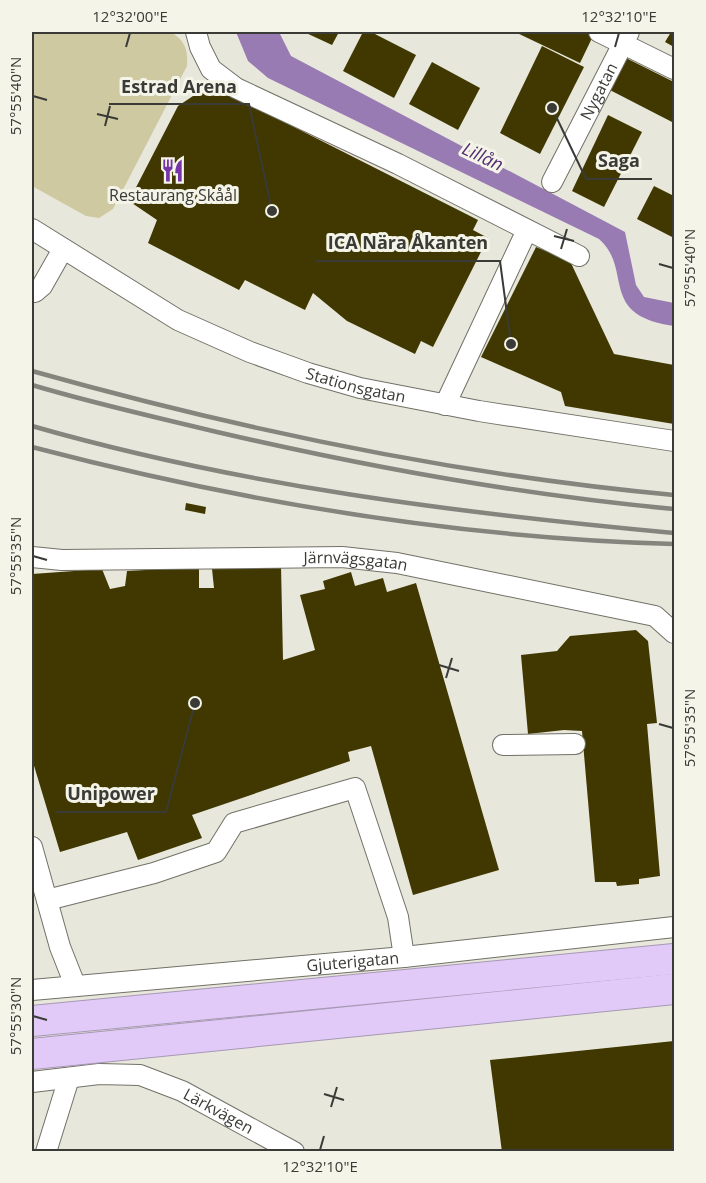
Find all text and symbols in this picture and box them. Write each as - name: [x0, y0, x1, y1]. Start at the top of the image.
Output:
- text: 12°32'00"E: [92, 6, 168, 26]
- text: 12°32'10"E: [581, 6, 657, 26]
- text: 57°55'40"N: [5, 57, 25, 135]
- street label: Nygatan: [575, 59, 623, 124]
- callout: Estrad Arena: [109, 68, 249, 104]
- text: Estrad Arena: [121, 74, 237, 98]
- water label: Lillån: [459, 136, 507, 176]
- callout: Saga: [586, 143, 652, 179]
- text: Saga: [598, 148, 640, 172]
- restaurant icon: Restaurang Skåål: [160, 157, 186, 183]
- place label: Restaurang Skåål: [109, 184, 237, 206]
- callout: ICA Nära Åkanten: [316, 225, 500, 261]
- text: 57°55'40"N: [679, 229, 699, 307]
- text: ICA Nära Åkanten: [328, 230, 488, 254]
- street label: Stationsgatan: [303, 362, 408, 408]
- text: 57°55'35"N: [5, 517, 25, 595]
- street label: Järnvägsgatan: [301, 546, 410, 576]
- text: 57°55'35"N: [679, 689, 699, 767]
- callout: Unipower: [55, 776, 166, 812]
- text: Unipower: [67, 781, 155, 805]
- street label: Gjuterigatan: [306, 946, 400, 977]
- text: 57°55'30"N: [5, 977, 25, 1055]
- street label: Lärkvägen: [180, 1083, 257, 1139]
- text: 12°32'10"E: [282, 1156, 358, 1176]

